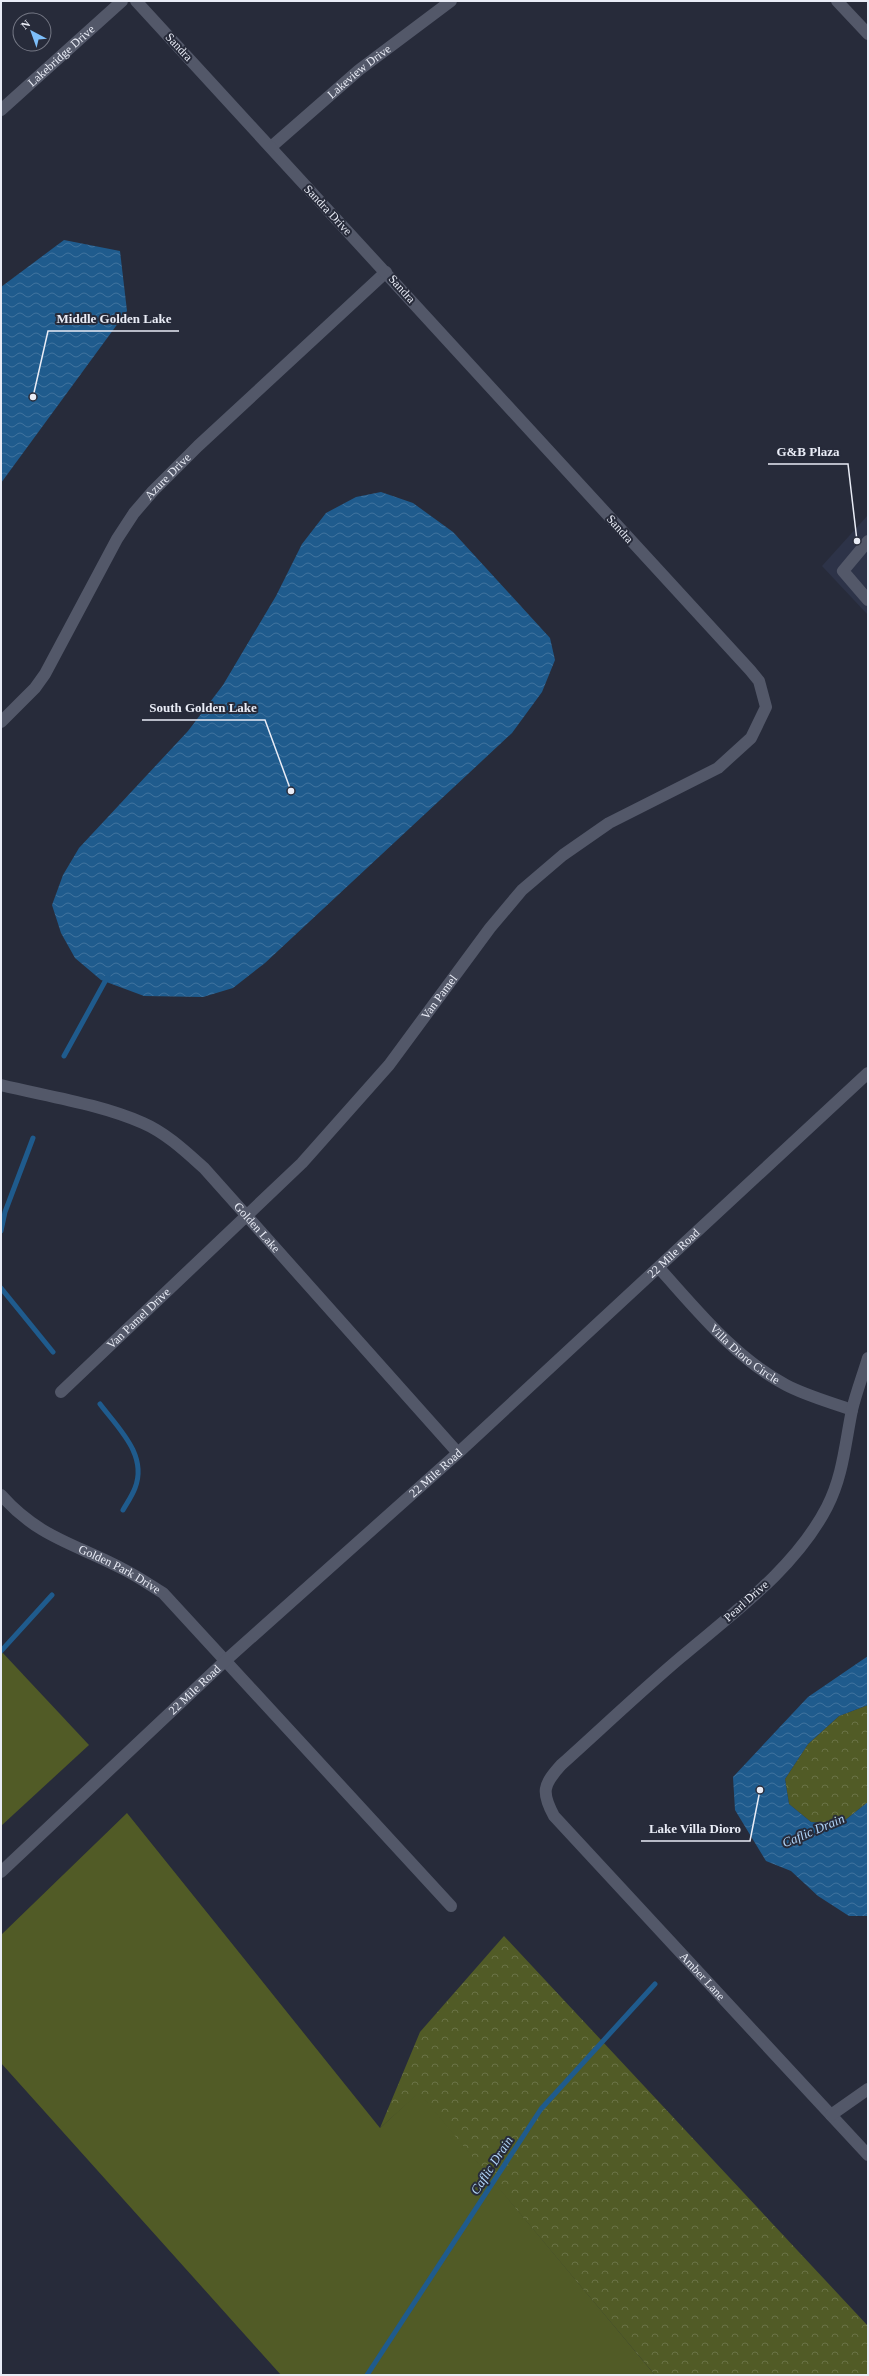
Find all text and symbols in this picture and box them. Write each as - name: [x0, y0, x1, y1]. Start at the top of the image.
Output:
- north arrow: [12, 12, 52, 52]
- text: N: [19, 17, 32, 32]
- street label: Lakebridge Drive: [25, 22, 97, 89]
- street label: Sandra: [163, 30, 196, 64]
- street label: Lakeview Drive: [324, 42, 394, 101]
- street label: Sandra Drive: [301, 182, 355, 238]
- street label: Sandra: [386, 272, 419, 307]
- callout: Middle Golden Lake: [48, 306, 179, 331]
- text: Middle Golden Lake: [57, 311, 172, 326]
- callout: G&B Plaza: [768, 439, 848, 464]
- text: G&B Plaza: [776, 444, 840, 459]
- street label: Azure Drive: [142, 450, 194, 503]
- street label: Sandra: [604, 512, 637, 547]
- callout: South Golden Lake: [142, 695, 265, 720]
- text: South Golden Lake: [149, 700, 257, 715]
- street label: Van Pamel: [418, 971, 461, 1022]
- street label: Golden Lake: [231, 1200, 283, 1255]
- street label: 22 Mile Road: [645, 1226, 703, 1281]
- street label: Van Pamel Drive: [104, 1285, 173, 1352]
- street label: Villa Dioro Circle: [707, 1321, 782, 1387]
- street label: 22 Mile Road: [406, 1446, 465, 1500]
- street label: Golden Park Drive: [76, 1542, 163, 1597]
- street label: Pearl Drive: [721, 1577, 771, 1625]
- street label: 22 Mile Road: [166, 1662, 223, 1717]
- water label: Caflic Drain: [780, 1811, 847, 1850]
- callout: Lake Villa Dioro: [641, 1816, 750, 1841]
- text: Lake Villa Dioro: [649, 1821, 741, 1836]
- street label: Amber Lane: [677, 1949, 728, 2003]
- water label: Caflic Drain: [467, 2133, 516, 2197]

